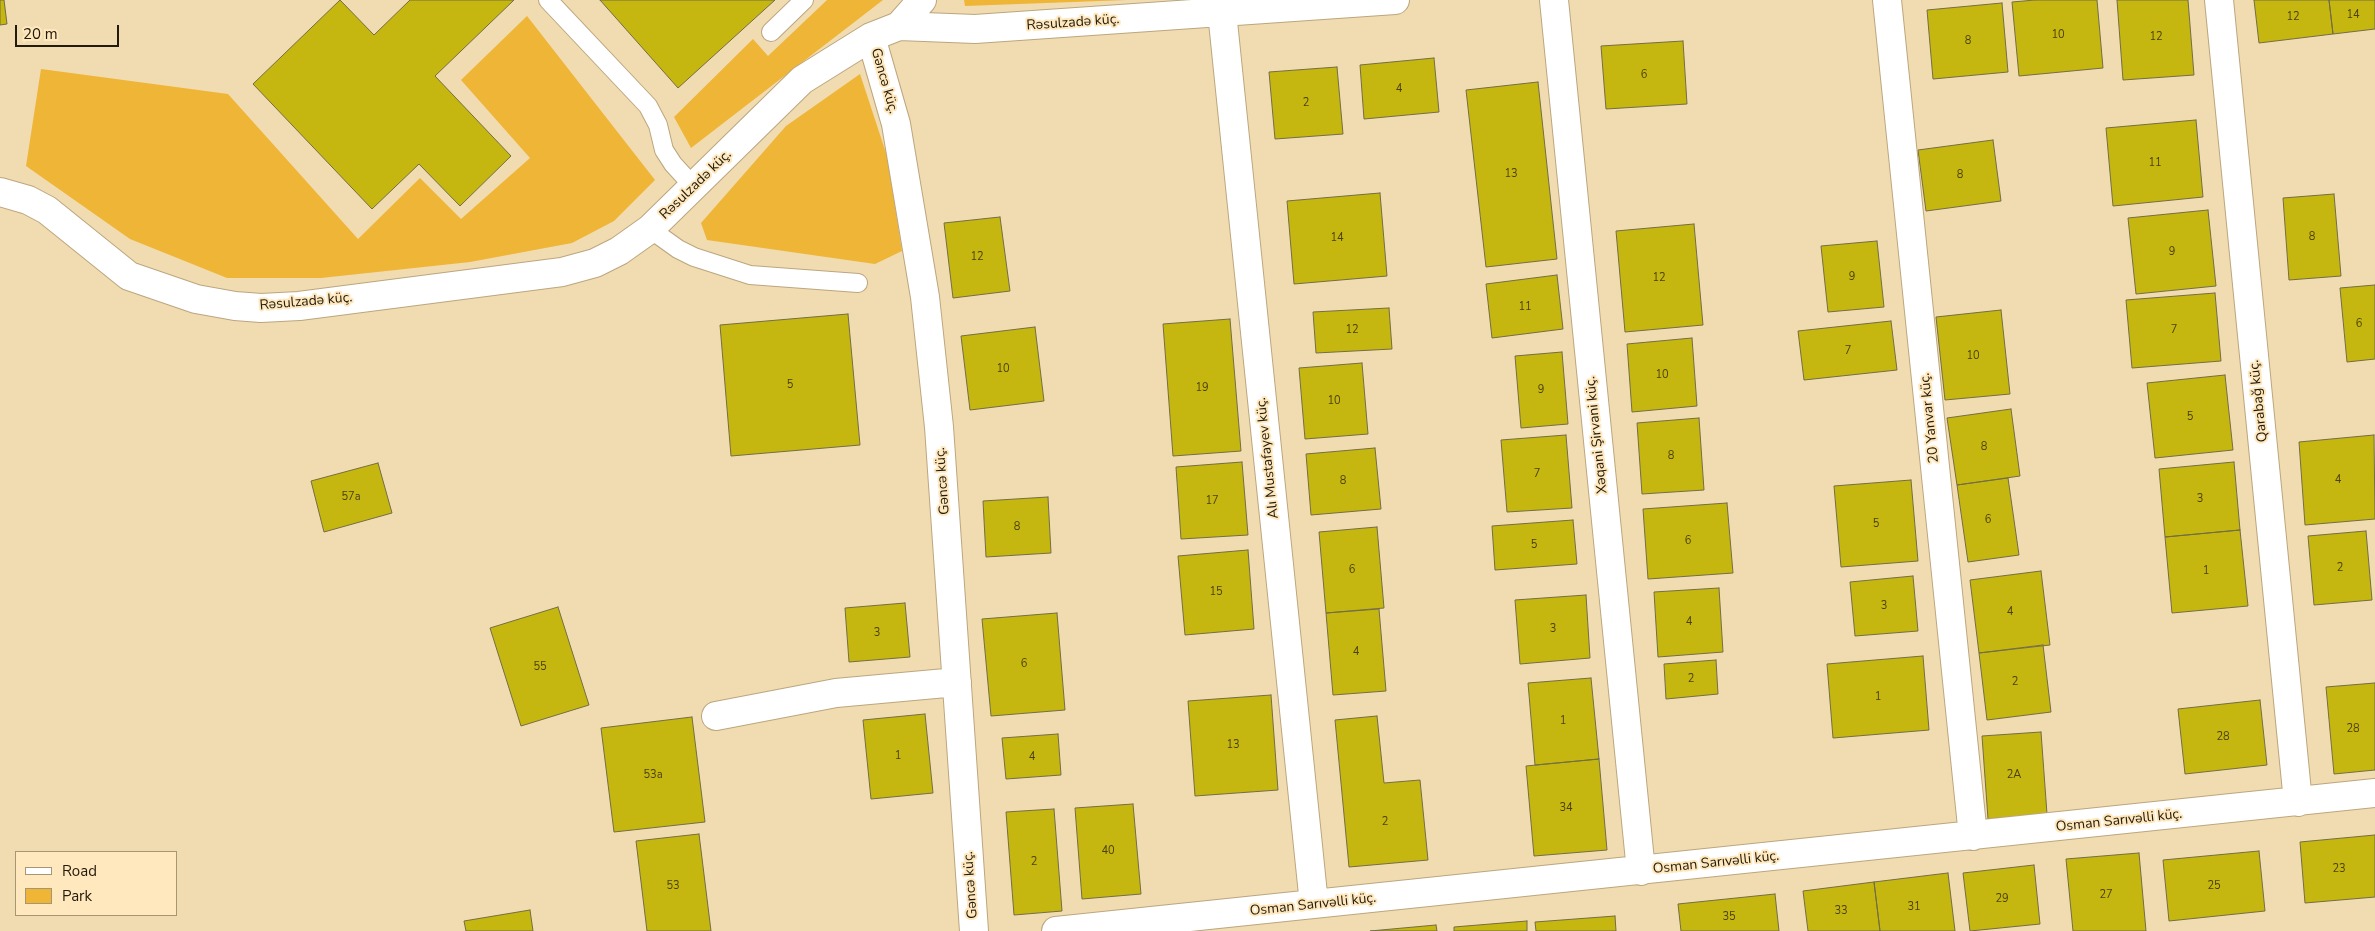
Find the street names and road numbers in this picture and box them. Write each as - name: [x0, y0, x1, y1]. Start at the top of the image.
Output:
- street label: Rəsulzadə küç.: [1026, 11, 1120, 35]
- street label: Gəncə küç.: [867, 46, 901, 116]
- street label: Rəsulzadə küç.: [657, 147, 735, 223]
- street label: Rəsulzadə küç.: [259, 290, 353, 314]
- street label: Qarabağ küç.: [2246, 359, 2272, 443]
- street label: 20 Yanvar küç.: [1917, 372, 1943, 464]
- street label: Xəqani Şirvani küç.: [1582, 375, 1612, 495]
- street label: Alı Mustafayev küç.: [1253, 397, 1283, 519]
- street label: Gəncə küç.: [932, 447, 954, 515]
- street label: Osman Sarıvəlli küç.: [2055, 806, 2183, 836]
- street label: Osman Sarıvəlli küç.: [1652, 848, 1780, 878]
- street label: Gəncə küç.: [960, 851, 982, 919]
- street label: Osman Sarıvəlli küç.: [1249, 890, 1377, 920]

